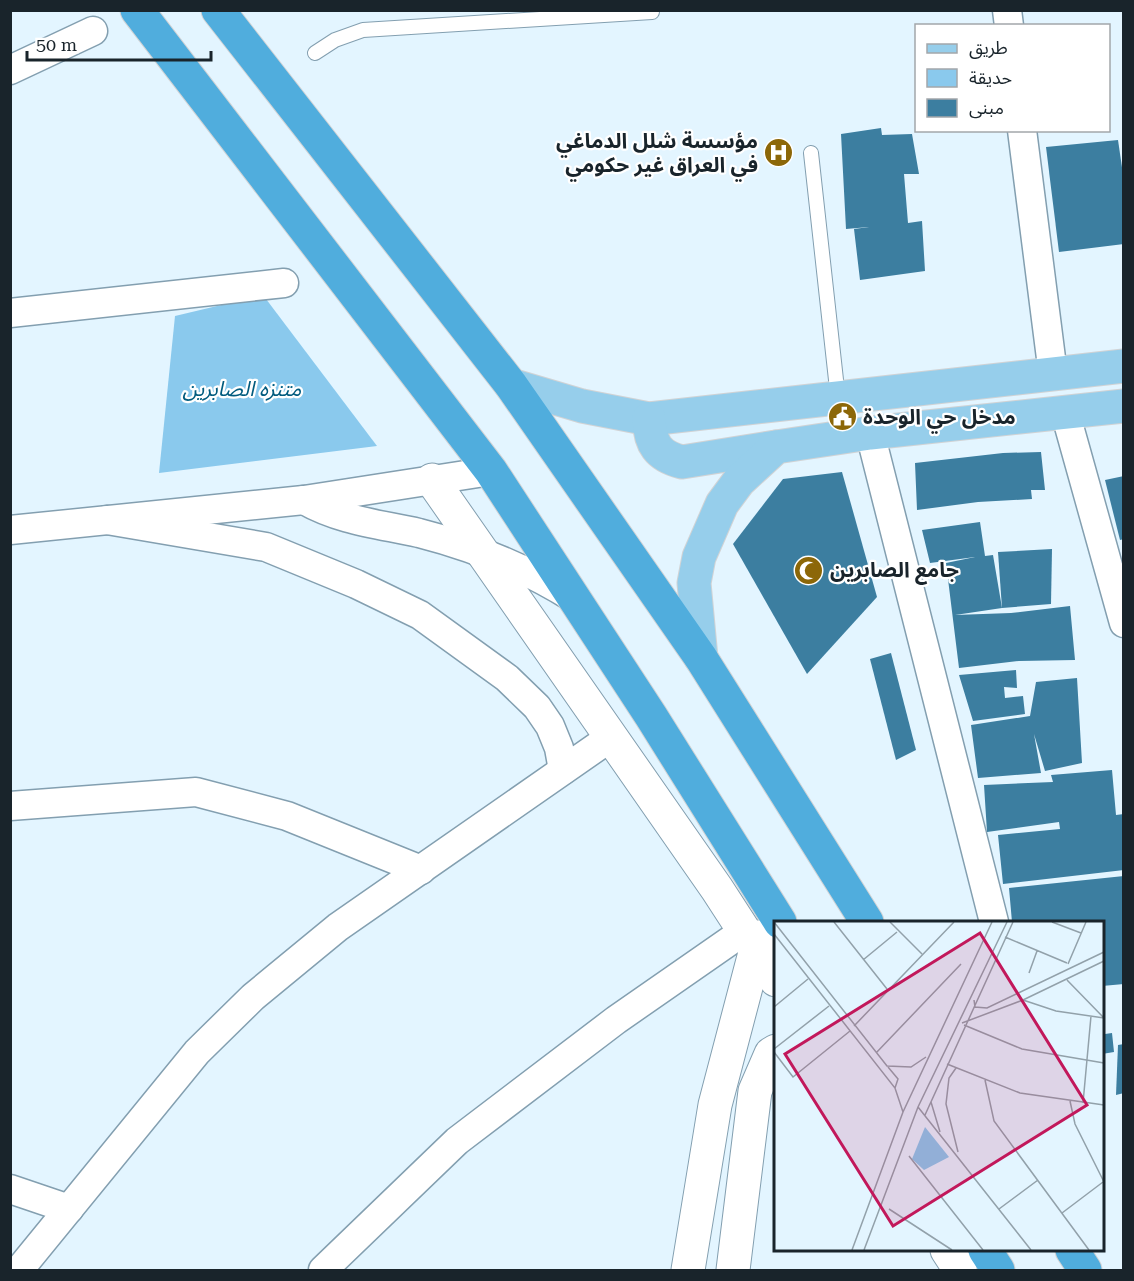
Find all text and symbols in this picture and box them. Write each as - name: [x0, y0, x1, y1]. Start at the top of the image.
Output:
- scale bar: [27, 24, 212, 62]
- legend: [915, 24, 1110, 132]
- text: 50 m: [36, 34, 77, 55]
- text: طريق: [969, 37, 1008, 59]
- text: حديقة: [969, 67, 1012, 88]
- text: مبنى: [969, 97, 1004, 119]
- place label: مؤسسة شلل الدماغي في العراق غير حكومي: [556, 129, 758, 182]
- hospital icon: مؤسسة شلل الدماغي في العراق غير حكومي: [763, 137, 795, 169]
- park label: متنزه الصابرين: [183, 377, 301, 401]
- public building icon: مدخل حي الوحدة: [826, 401, 858, 433]
- place label: مدخل حي الوحدة: [863, 405, 1016, 434]
- mosque icon: جامع الصابرين: [793, 554, 825, 586]
- place label: جامع الصابرين: [830, 558, 959, 585]
- inset map: [774, 921, 1104, 1251]

